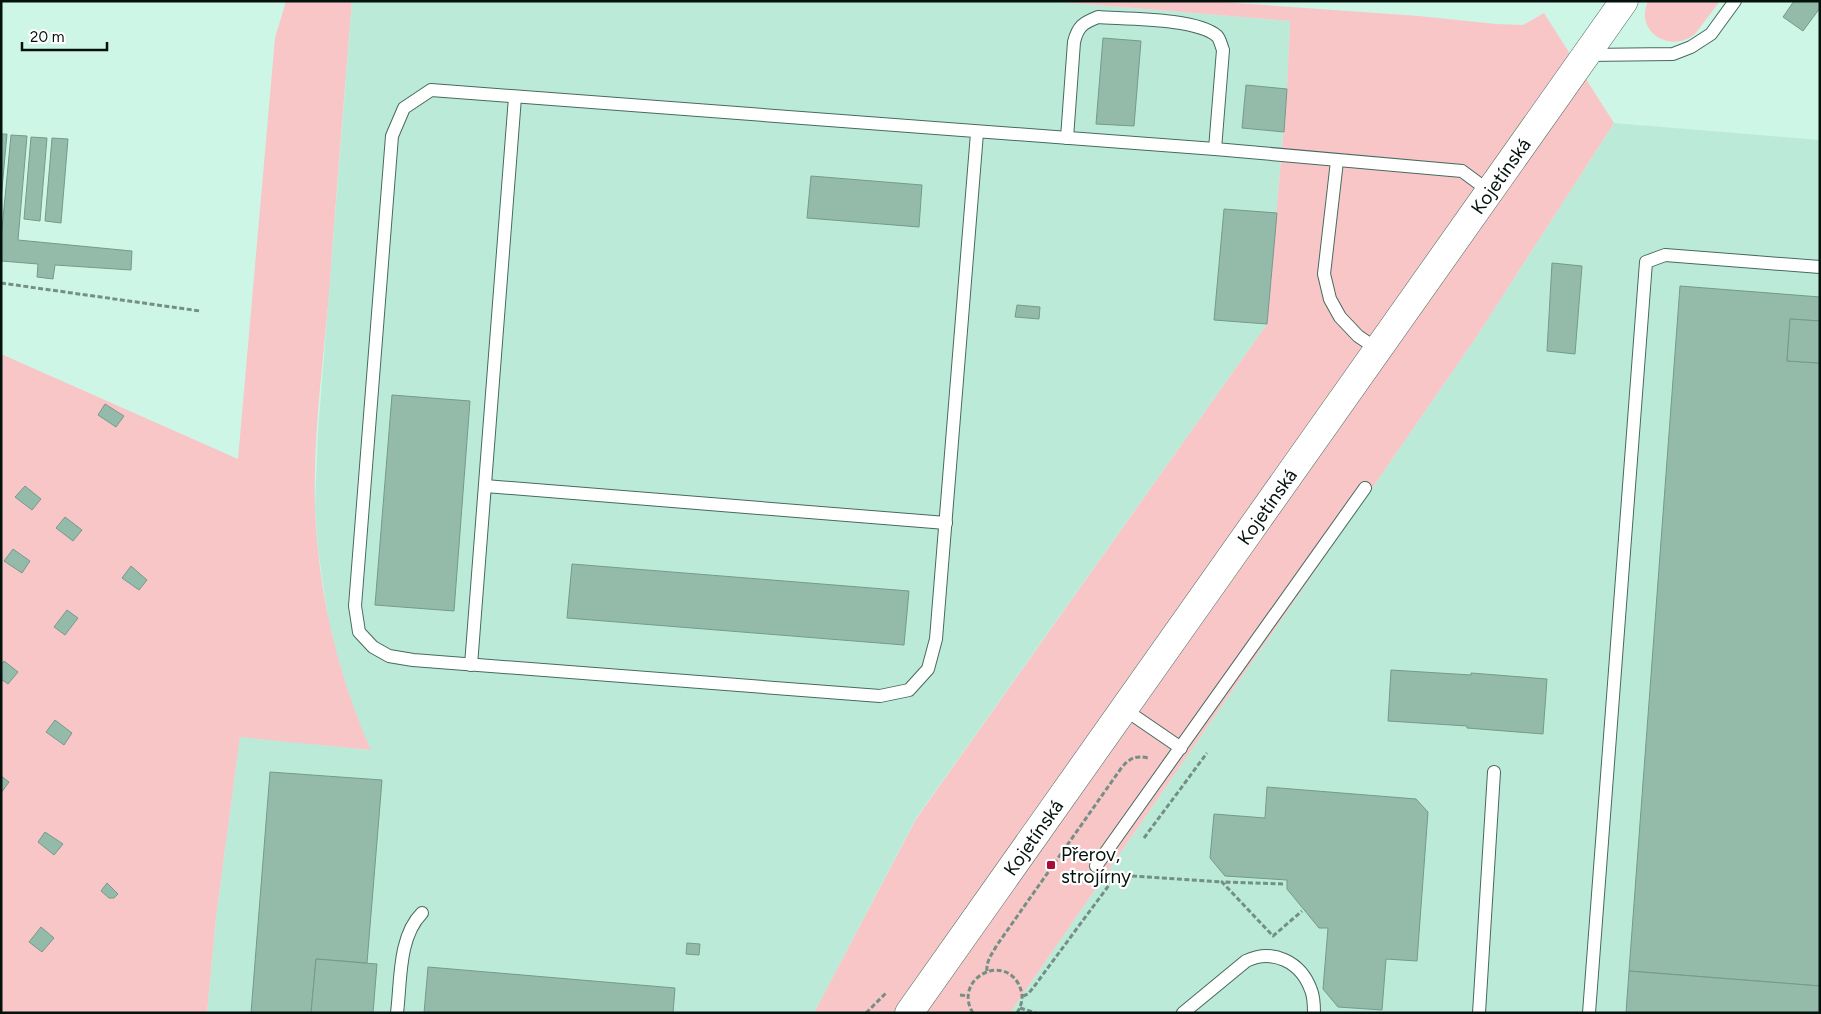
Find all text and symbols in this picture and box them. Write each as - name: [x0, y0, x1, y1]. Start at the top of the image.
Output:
- scale bar: [22, 20, 108, 52]
- text: 20 m: [30, 28, 64, 46]
- street label: Kojetínská: [1466, 134, 1536, 219]
- street label: Kojetínská: [1232, 464, 1302, 549]
- street label: Kojetínská: [999, 795, 1068, 880]
- place label: Přerov, strojírny: [1061, 843, 1131, 888]
- marker: Přerov, strojírny: [1045, 859, 1057, 871]

